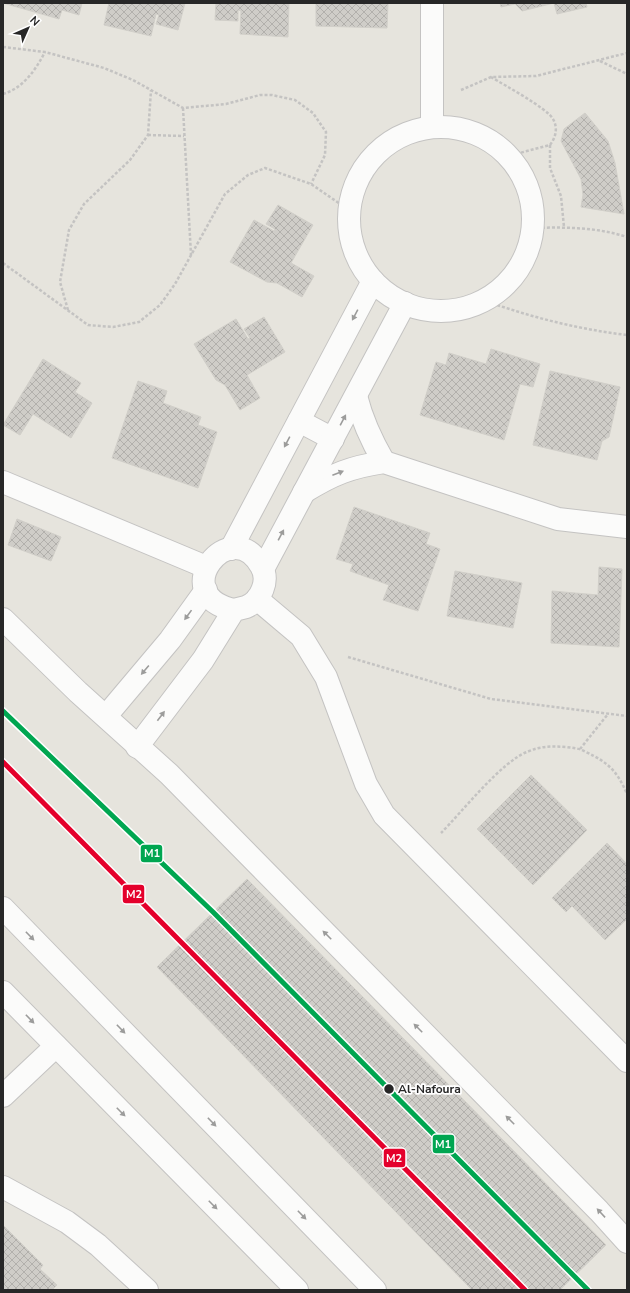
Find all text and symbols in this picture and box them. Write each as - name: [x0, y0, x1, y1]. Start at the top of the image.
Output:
- north arrow: [8, 8, 48, 48]
- text: N: [27, 13, 43, 29]
- one-way arrow: [351, 309, 358, 321]
- one-way arrow: [339, 414, 346, 426]
- one-way arrow: [284, 437, 290, 448]
- one-way arrow: [333, 470, 345, 476]
- one-way arrow: [278, 529, 285, 540]
- one-way arrow: [184, 610, 192, 621]
- one-way arrow: [141, 665, 150, 675]
- one-way arrow: [156, 710, 165, 721]
- line badge: M1: [140, 844, 163, 863]
- text: M1: [144, 846, 160, 861]
- line badge: M2: [122, 884, 145, 904]
- text: M2: [126, 887, 142, 902]
- one-way arrow: [322, 930, 332, 940]
- one-way arrow: [25, 931, 35, 941]
- one-way arrow: [25, 1015, 34, 1024]
- one-way arrow: [413, 1023, 423, 1033]
- one-way arrow: [116, 1024, 126, 1034]
- place label: Al-Nafoura: [398, 1081, 461, 1097]
- marker: Al-Nafoura: [382, 1082, 396, 1096]
- one-way arrow: [116, 1107, 126, 1117]
- one-way arrow: [505, 1115, 515, 1125]
- one-way arrow: [207, 1117, 216, 1127]
- line badge: M1: [432, 1134, 455, 1154]
- text: M1: [435, 1137, 451, 1152]
- line badge: M2: [383, 1148, 406, 1168]
- text: M2: [386, 1151, 402, 1166]
- one-way arrow: [208, 1200, 218, 1210]
- one-way arrow: [596, 1208, 605, 1218]
- one-way arrow: [297, 1210, 307, 1220]

